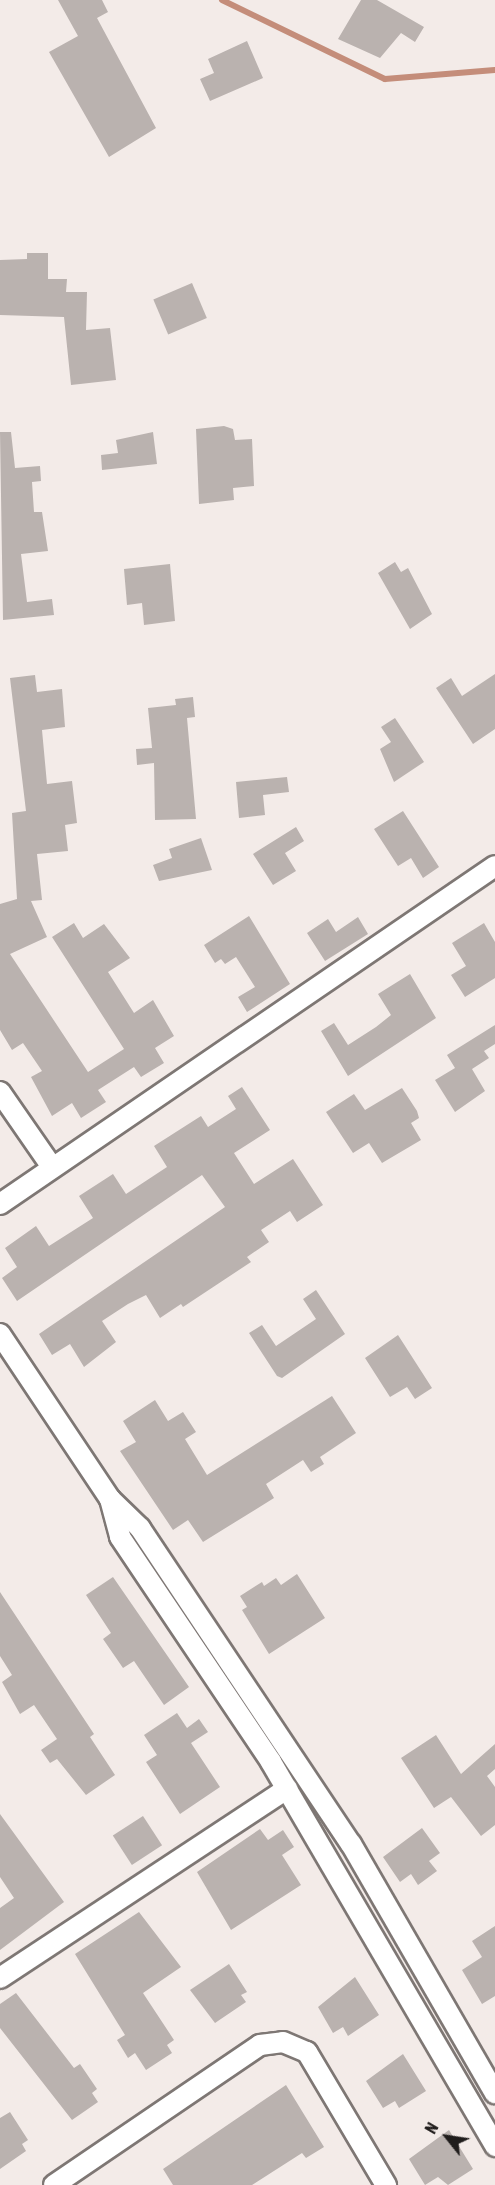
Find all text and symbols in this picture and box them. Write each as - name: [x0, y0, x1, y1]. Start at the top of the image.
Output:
- north arrow: [417, 2107, 477, 2167]
- text: N: [421, 2119, 442, 2137]

